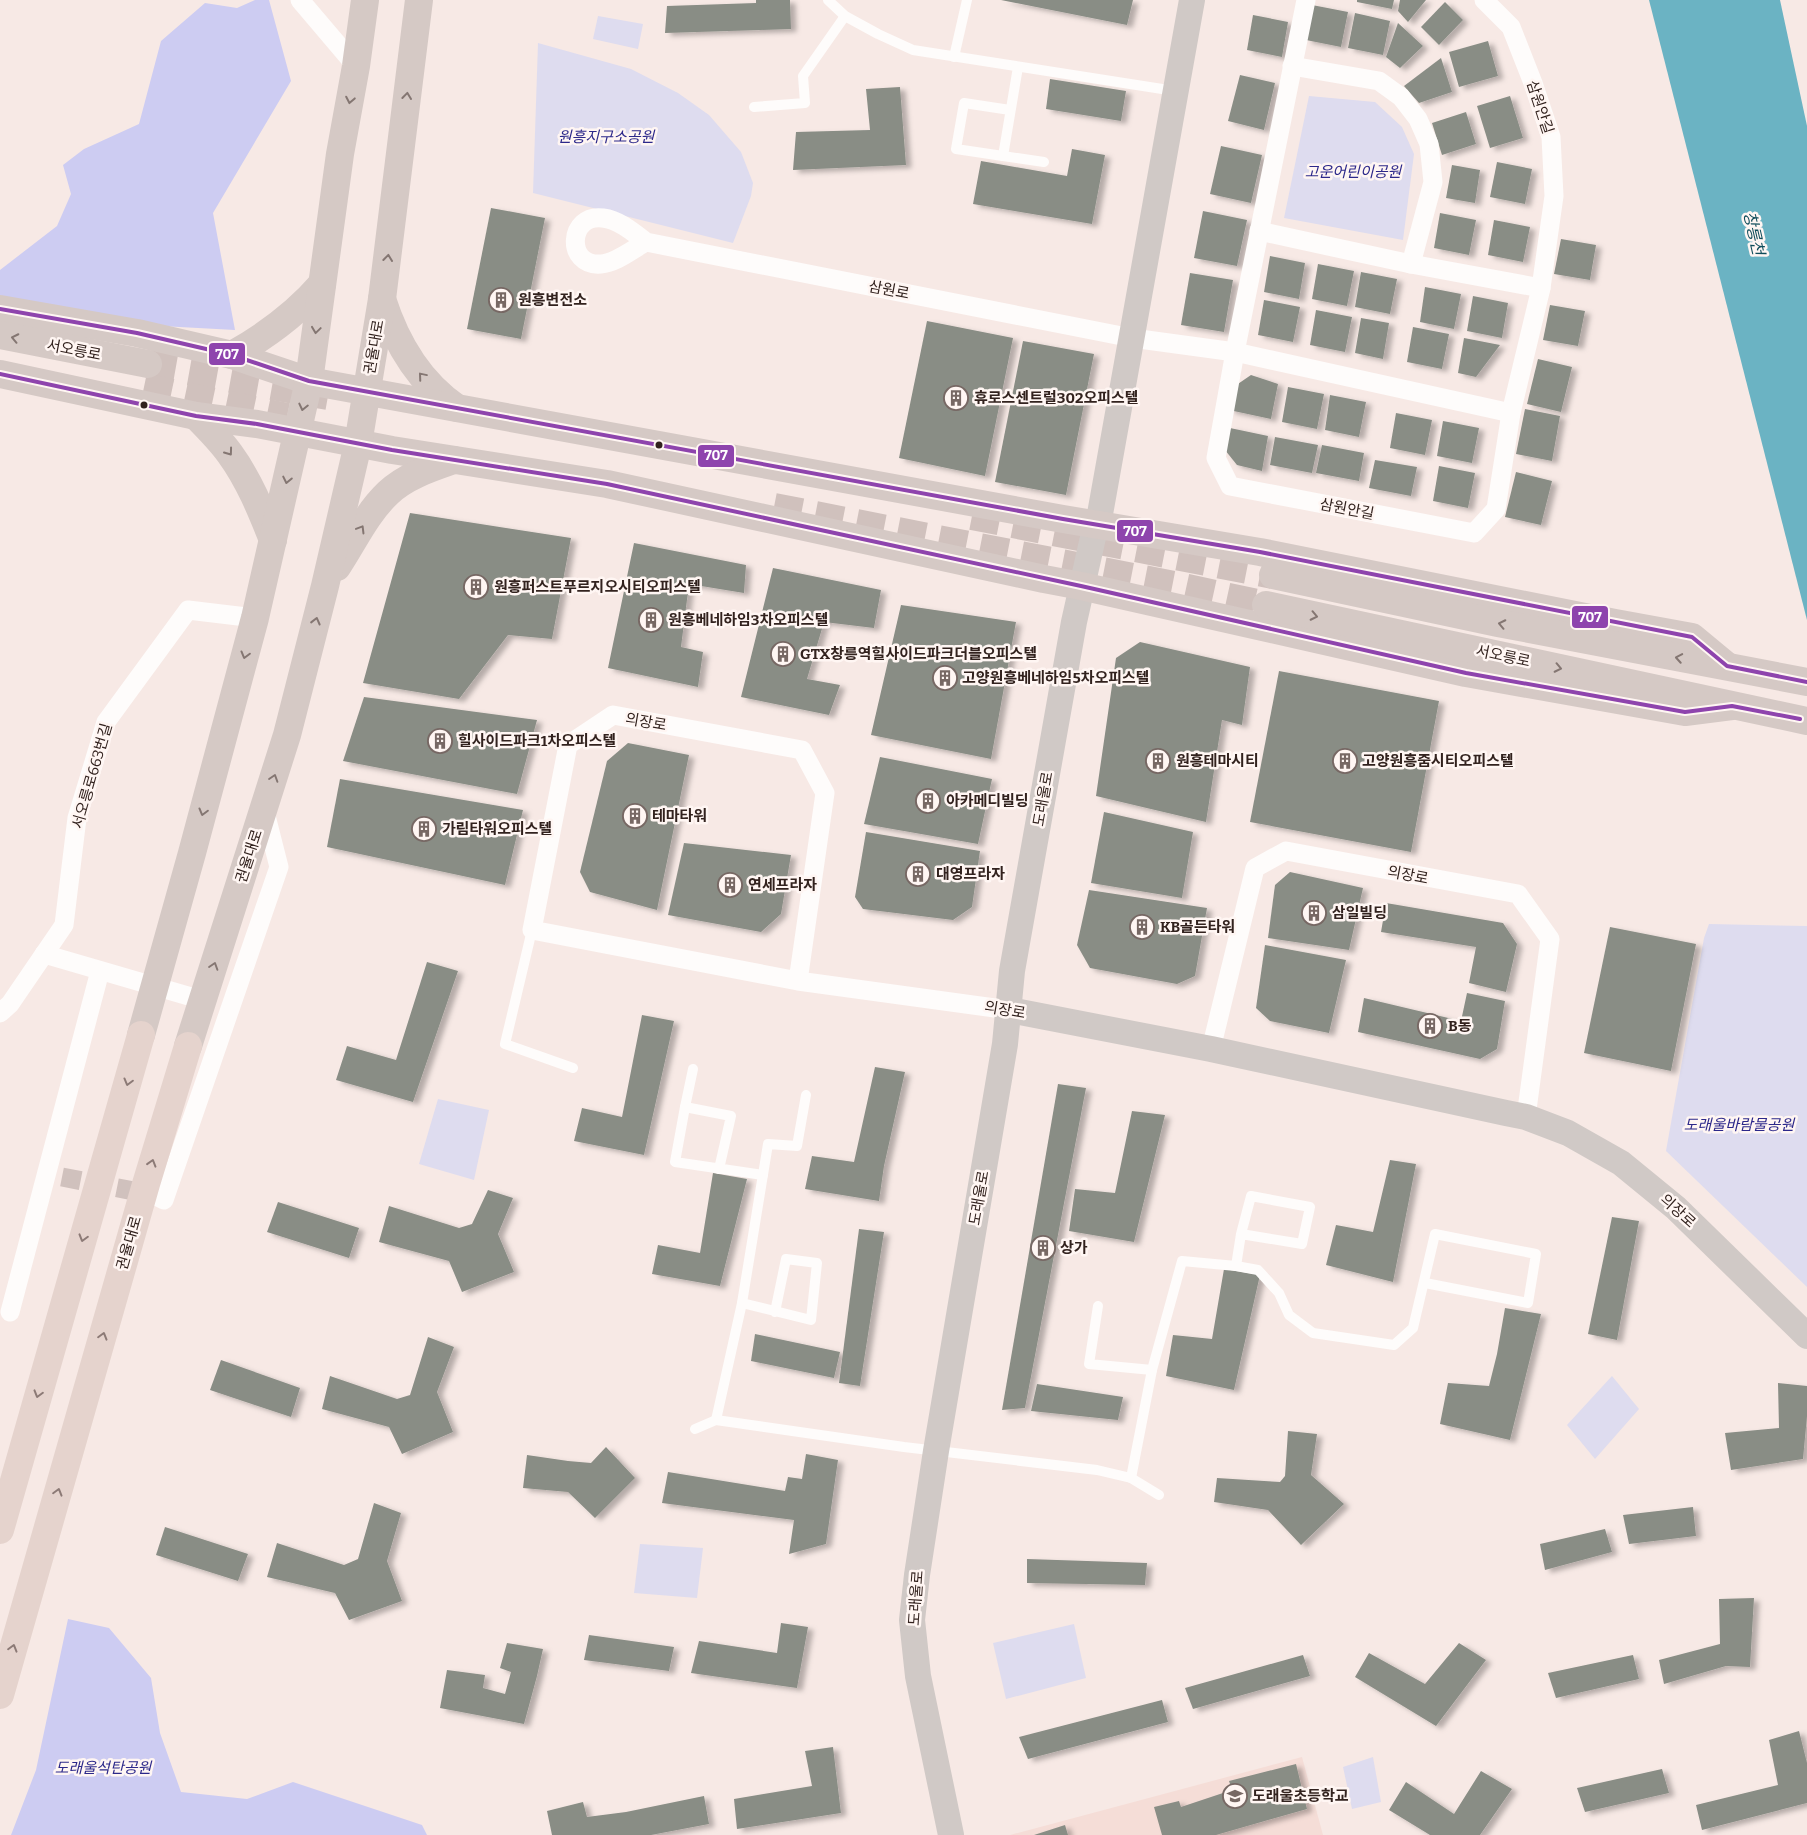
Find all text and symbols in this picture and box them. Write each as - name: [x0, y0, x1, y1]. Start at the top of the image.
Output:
- street label: 삼원안길: [1523, 78, 1557, 136]
- one-way arrow: [401, 92, 412, 100]
- one-way arrow: [345, 96, 355, 104]
- park label: 원흥지구소공원: [558, 128, 655, 146]
- park label: 고운어린이공원: [1305, 163, 1402, 181]
- water label: 창릉천: [1740, 209, 1769, 259]
- one-way arrow: [382, 253, 393, 261]
- street label: 삼원로: [867, 277, 911, 303]
- building icon: 원흥변전소: [488, 287, 514, 313]
- place label: 원흥변전소: [518, 291, 587, 309]
- street label: 권율대로: [360, 318, 388, 376]
- one-way arrow: [311, 326, 322, 334]
- one-way arrow: [10, 333, 19, 343]
- street label: 서오릉로: [45, 336, 103, 364]
- line badge: 707: [208, 342, 246, 366]
- text: 707: [215, 346, 239, 363]
- one-way arrow: [420, 373, 428, 382]
- building icon: 휴로스센트럴302오피스텔: [943, 385, 969, 411]
- place label: 휴로스센트럴302오피스텔: [974, 389, 1139, 407]
- unlabelled marker: [139, 400, 149, 410]
- one-way arrow: [298, 402, 309, 411]
- unlabelled marker: [654, 440, 664, 450]
- line badge: 707: [697, 444, 735, 468]
- one-way arrow: [223, 446, 232, 456]
- text: 707: [704, 447, 728, 464]
- one-way arrow: [282, 476, 292, 485]
- street label: 삼원안길: [1318, 495, 1376, 523]
- line badge: 707: [1116, 519, 1154, 543]
- text: 707: [1123, 523, 1147, 540]
- one-way arrow: [354, 526, 364, 535]
- building icon: 원흥퍼스트푸르지오시티오피스텔: [463, 574, 489, 600]
- place label: 원흥퍼스트푸르지오시티오피스텔: [494, 578, 701, 596]
- line badge: 707: [1571, 605, 1609, 629]
- building icon: 원흥베네하임3차오피스텔: [638, 607, 664, 633]
- text: 707: [1578, 609, 1602, 626]
- one-way arrow: [1309, 610, 1318, 621]
- place label: 원흥베네하임3차오피스텔: [668, 611, 828, 629]
- one-way arrow: [311, 617, 321, 625]
- one-way arrow: [1498, 619, 1506, 630]
- building icon: GTX창릉역힐사이드파크더블오피스텔: [770, 641, 796, 667]
- street label: 서오릉로: [1474, 641, 1532, 671]
- place label: GTX창릉역힐사이드파크더블오피스텔: [800, 645, 1037, 663]
- one-way arrow: [240, 651, 251, 660]
- one-way arrow: [1674, 653, 1683, 663]
- one-way arrow: [1554, 662, 1562, 673]
- building icon: 고양원흥베네하임5차오피스텔: [932, 665, 958, 691]
- place label: 고양원흥베네하임5차오피스텔: [962, 669, 1150, 687]
- street label: 의장로: [624, 710, 668, 734]
- street label: 서오릉로663번길: [68, 721, 116, 831]
- building icon: 힐사이드파크1차오피스텔: [427, 728, 453, 754]
- place label: 힐사이드파크1차오피스텔: [458, 732, 616, 750]
- building icon: 원흥테마시티: [1145, 748, 1171, 774]
- building icon: 고양원흥줌시티오피스텔: [1332, 748, 1358, 774]
- place label: 원흥테마시티: [1176, 752, 1259, 770]
- place label: 고양원흥줌시티오피스텔: [1362, 752, 1514, 770]
- street label: 도래울로: [1029, 770, 1057, 828]
- one-way arrow: [268, 774, 278, 782]
- building icon: 아카메디빌딩: [915, 788, 941, 814]
- place label: 아카메디빌딩: [946, 792, 1029, 810]
- building icon: 테마타워: [622, 803, 648, 829]
- place label: 테마타워: [652, 807, 707, 825]
- one-way arrow: [199, 808, 209, 816]
- building icon: 가림타워오피스텔: [411, 816, 437, 842]
- place label: 가림타워오피스텔: [442, 820, 552, 838]
- street label: 권율대로: [232, 827, 266, 885]
- building icon: 대영프라자: [905, 861, 931, 887]
- street label: 의장로: [1386, 862, 1430, 888]
- place label: 대영프라자: [936, 865, 1005, 883]
- building icon: 연세프라자: [717, 872, 743, 898]
- place label: 연세프라자: [748, 876, 817, 894]
- building icon: 삼일빌딩: [1301, 900, 1327, 926]
- place label: 삼일빌딩: [1332, 904, 1387, 922]
- building icon: KB골든타워: [1129, 914, 1155, 940]
- place label: KB골든타워: [1160, 918, 1235, 936]
- one-way arrow: [208, 962, 218, 970]
- street label: 의장로: [983, 998, 1027, 1022]
- building icon: B동: [1417, 1013, 1443, 1039]
- place label: B동: [1448, 1017, 1472, 1035]
- one-way arrow: [123, 1077, 133, 1085]
- park label: 도래울바람물공원: [1684, 1116, 1795, 1134]
- one-way arrow: [147, 1159, 157, 1167]
- street label: 도래울로: [965, 1169, 993, 1227]
- street label: 의장로: [1657, 1190, 1699, 1232]
- street label: 권율대로: [113, 1214, 145, 1272]
- one-way arrow: [79, 1233, 89, 1241]
- building icon: 상가: [1030, 1235, 1056, 1261]
- place label: 상가: [1060, 1239, 1088, 1257]
- one-way arrow: [97, 1332, 107, 1340]
- one-way arrow: [34, 1389, 44, 1398]
- one-way arrow: [52, 1488, 63, 1496]
- street label: 도래울로: [905, 1570, 927, 1626]
- one-way arrow: [8, 1645, 18, 1653]
- park label: 도래울석탄공원: [55, 1759, 152, 1777]
- school or university icon: 도래울초등학교: [1222, 1783, 1248, 1809]
- place label: 도래울초등학교: [1252, 1787, 1349, 1805]

